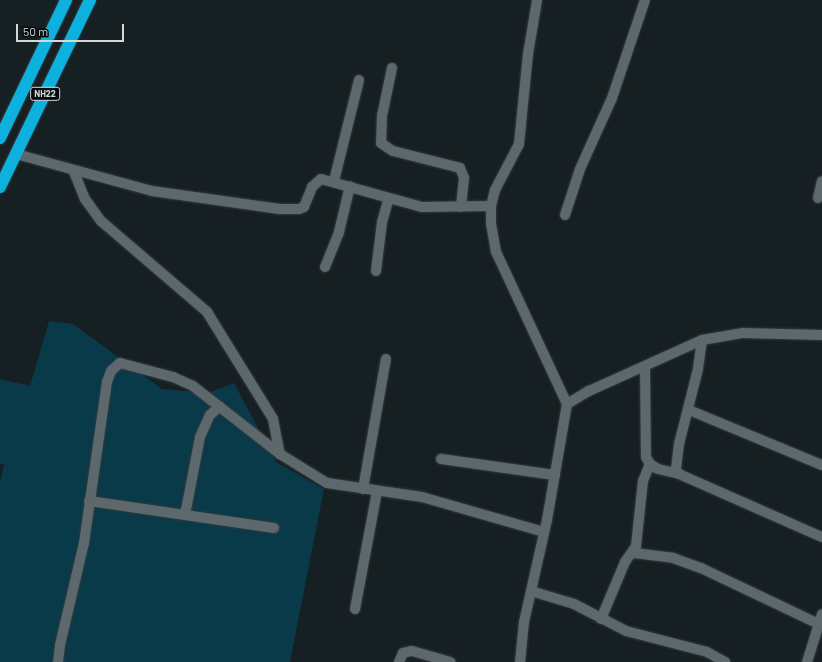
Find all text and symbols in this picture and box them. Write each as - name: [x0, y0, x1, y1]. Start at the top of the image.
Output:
- scale bar: [18, 16, 126, 42]
- text: 50 m: [23, 24, 48, 38]
- road number: NH22: [30, 87, 60, 101]

